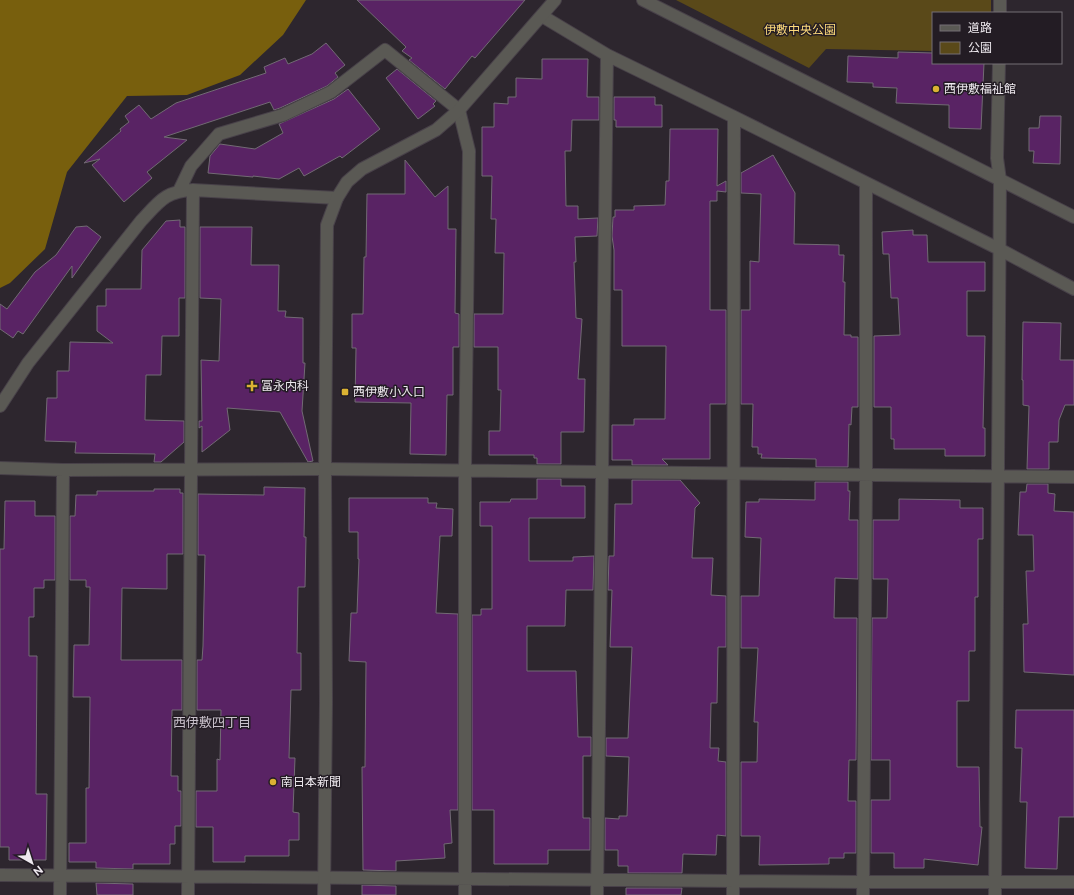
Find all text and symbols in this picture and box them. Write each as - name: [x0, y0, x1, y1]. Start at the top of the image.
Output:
- legend: [932, 12, 1062, 64]
- text: 道路: [968, 21, 992, 35]
- park label: 伊敷中央公園: [764, 23, 836, 37]
- text: 公園: [968, 41, 992, 55]
- place label: 西伊敷福祉館: [944, 82, 1016, 96]
- marker: 西伊敷福祉館: [931, 84, 941, 94]
- place label: 冨永内科: [261, 379, 309, 393]
- marker: 冨永内科: [246, 380, 258, 392]
- place label: 西伊敷小入口: [353, 385, 425, 399]
- marker: 西伊敷小入口: [340, 387, 350, 397]
- district label: 西伊敷四丁目: [173, 715, 251, 730]
- place label: 南日本新聞: [281, 775, 341, 789]
- marker: 南日本新聞: [268, 777, 278, 787]
- north arrow: [12, 843, 52, 883]
- text: N: [31, 863, 45, 878]

